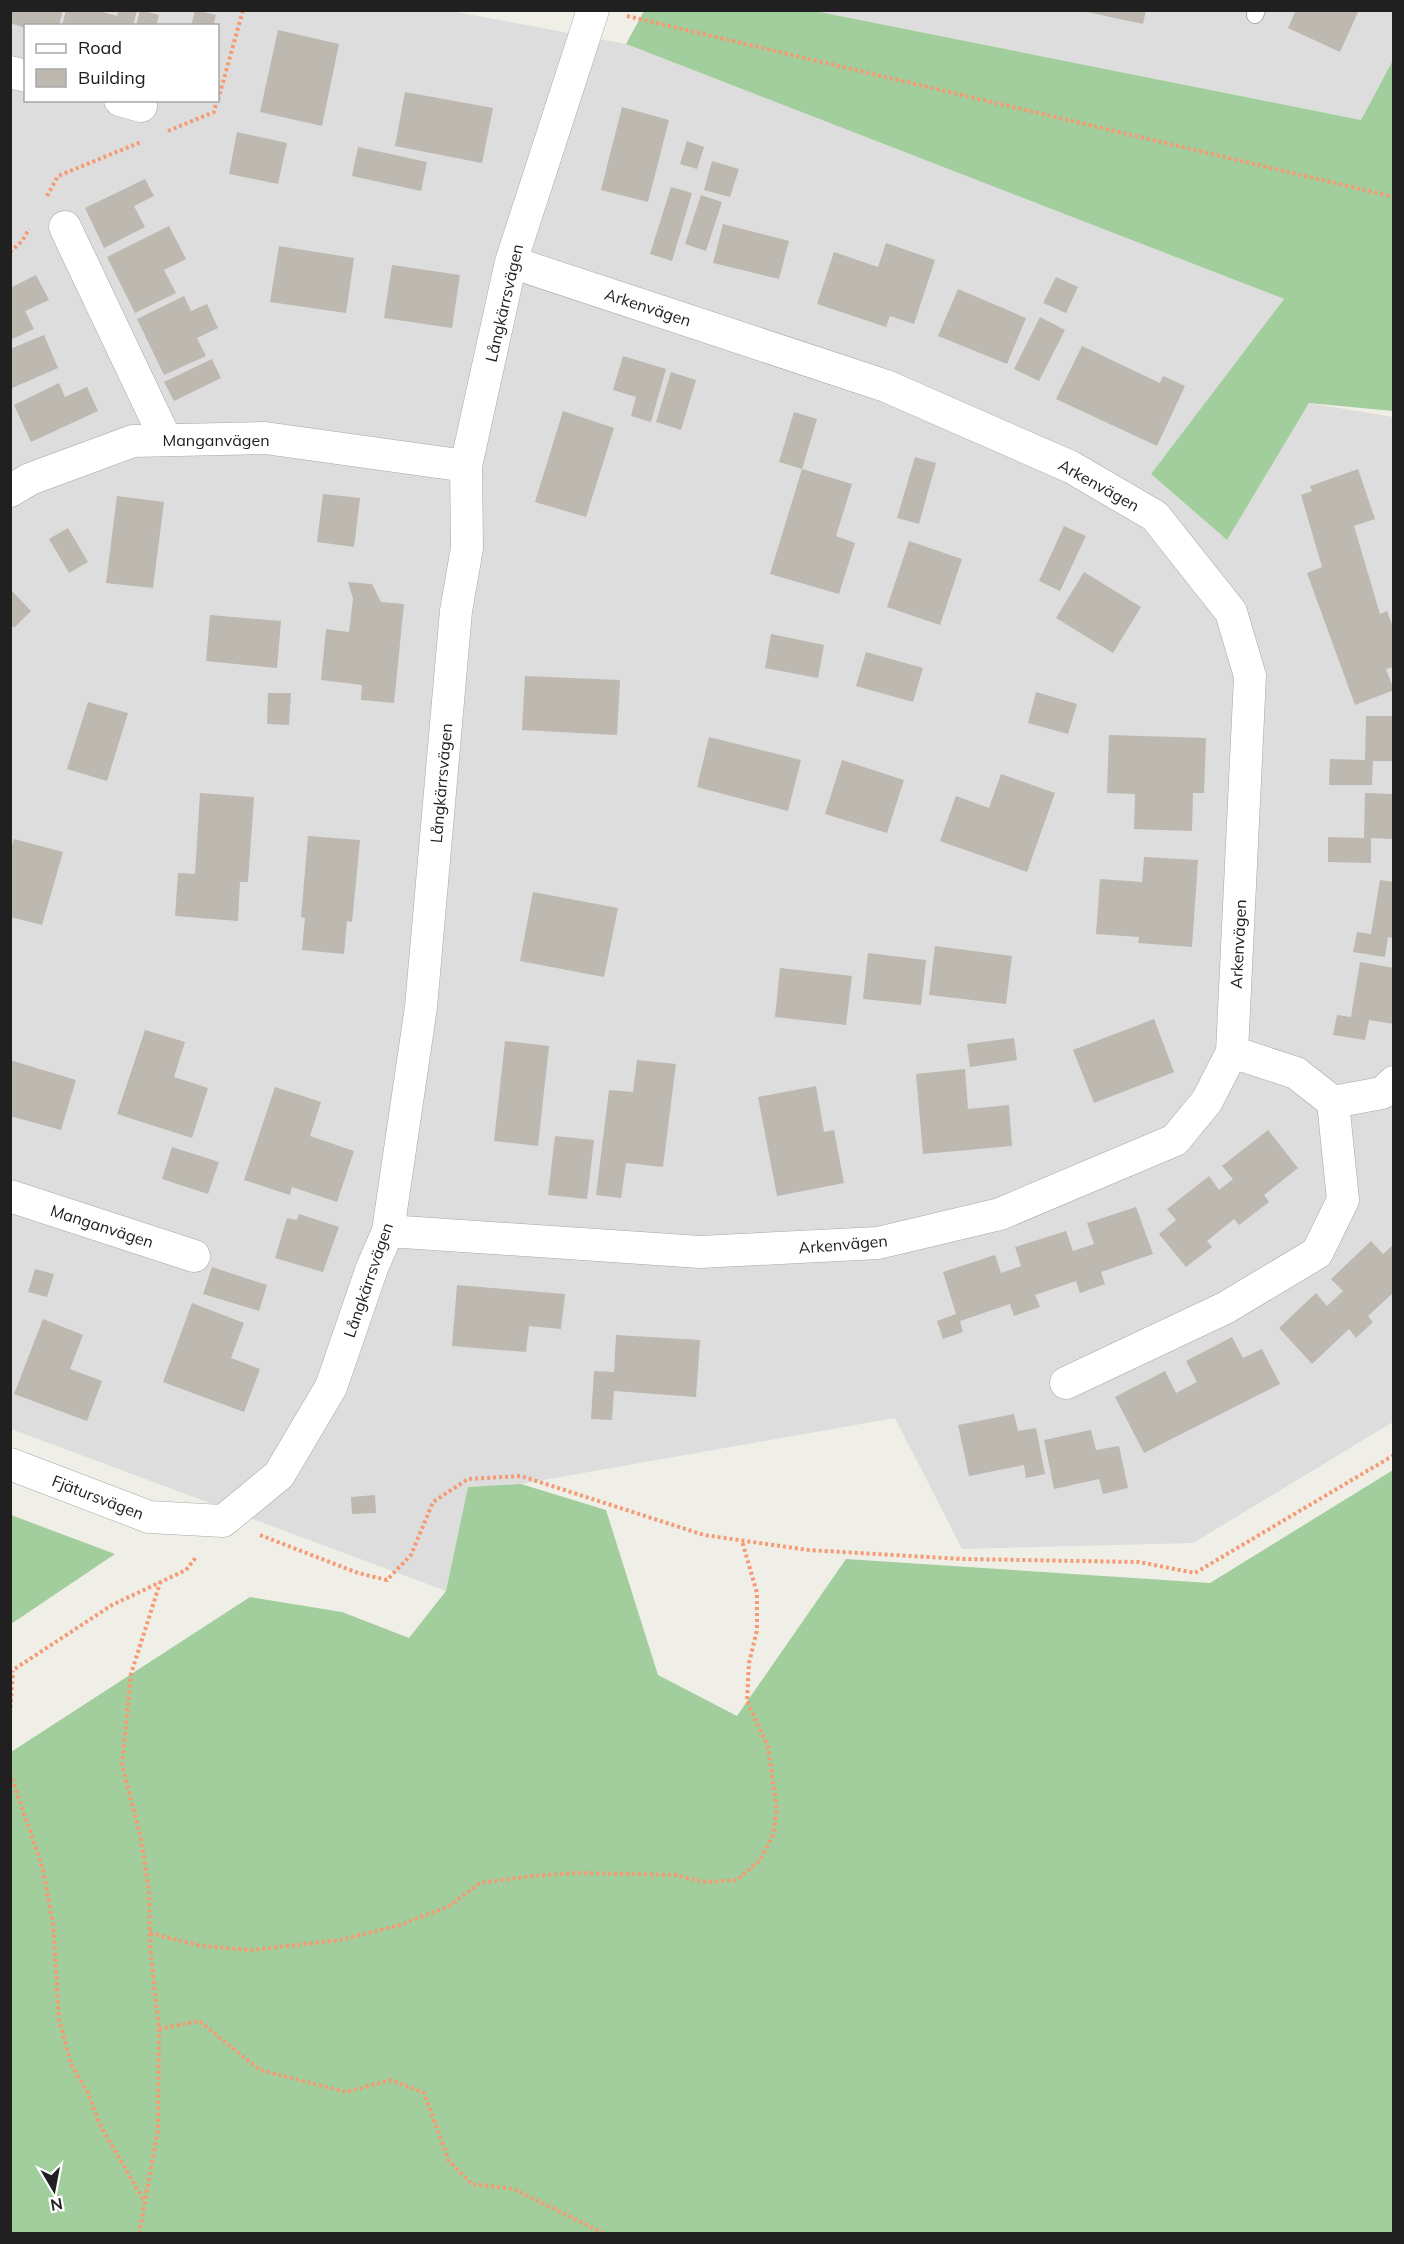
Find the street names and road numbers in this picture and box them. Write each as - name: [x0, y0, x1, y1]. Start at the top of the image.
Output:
- street label: Långkärrsvägen: [481, 242, 527, 364]
- street label: Arkenvägen: [602, 284, 694, 330]
- street label: Manganvägen: [162, 430, 270, 450]
- street label: Arkenvägen: [1055, 455, 1143, 515]
- street label: Långkärrsvägen: [426, 722, 456, 844]
- street label: Arkenvägen: [1226, 899, 1250, 989]
- street label: Manganvägen: [48, 1200, 156, 1252]
- street label: Långkärrsvägen: [339, 1220, 397, 1340]
- street label: Arkenvägen: [798, 1230, 888, 1258]
- street label: Fjätursvägen: [49, 1470, 147, 1524]

